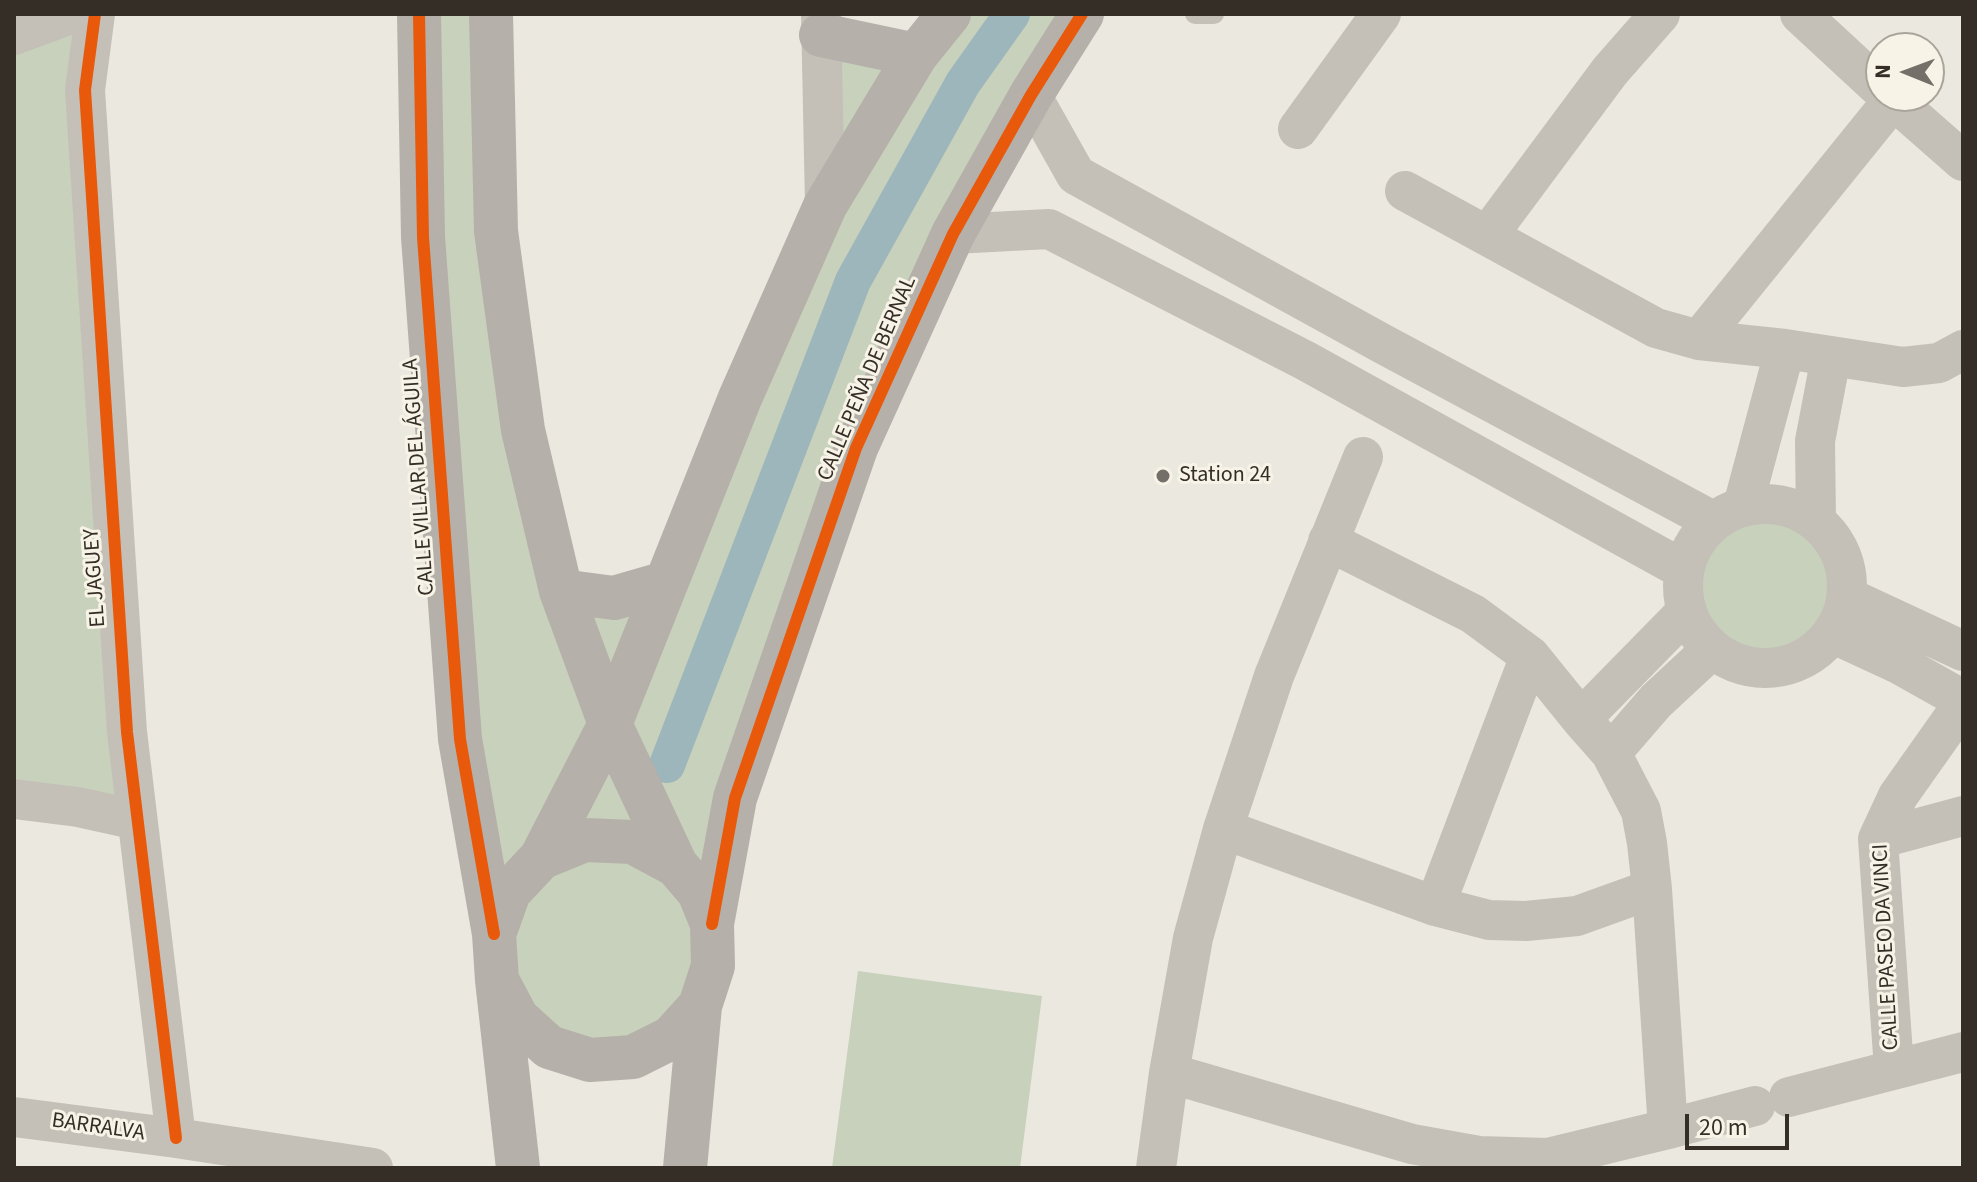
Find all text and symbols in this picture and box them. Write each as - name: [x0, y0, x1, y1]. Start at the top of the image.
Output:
- north arrow: [1865, 32, 1945, 112]
- text: N: [1867, 64, 1899, 79]
- street label: CALLE PEÑA DE BERNAL: [813, 273, 923, 485]
- street label: CALLE VILLAR DEL ÁGUILA: [399, 358, 441, 596]
- place label: Station 24: [1179, 463, 1271, 489]
- marker: Station 24: [1154, 467, 1172, 485]
- street label: EL JAGUEY: [79, 528, 113, 628]
- street label: CALLE PASEO DA VINCI: [1868, 843, 1906, 1051]
- scale bar: [1689, 1098, 1793, 1148]
- street label: BARRALVA: [50, 1108, 146, 1148]
- text: 20 m: [1699, 1110, 1748, 1145]

